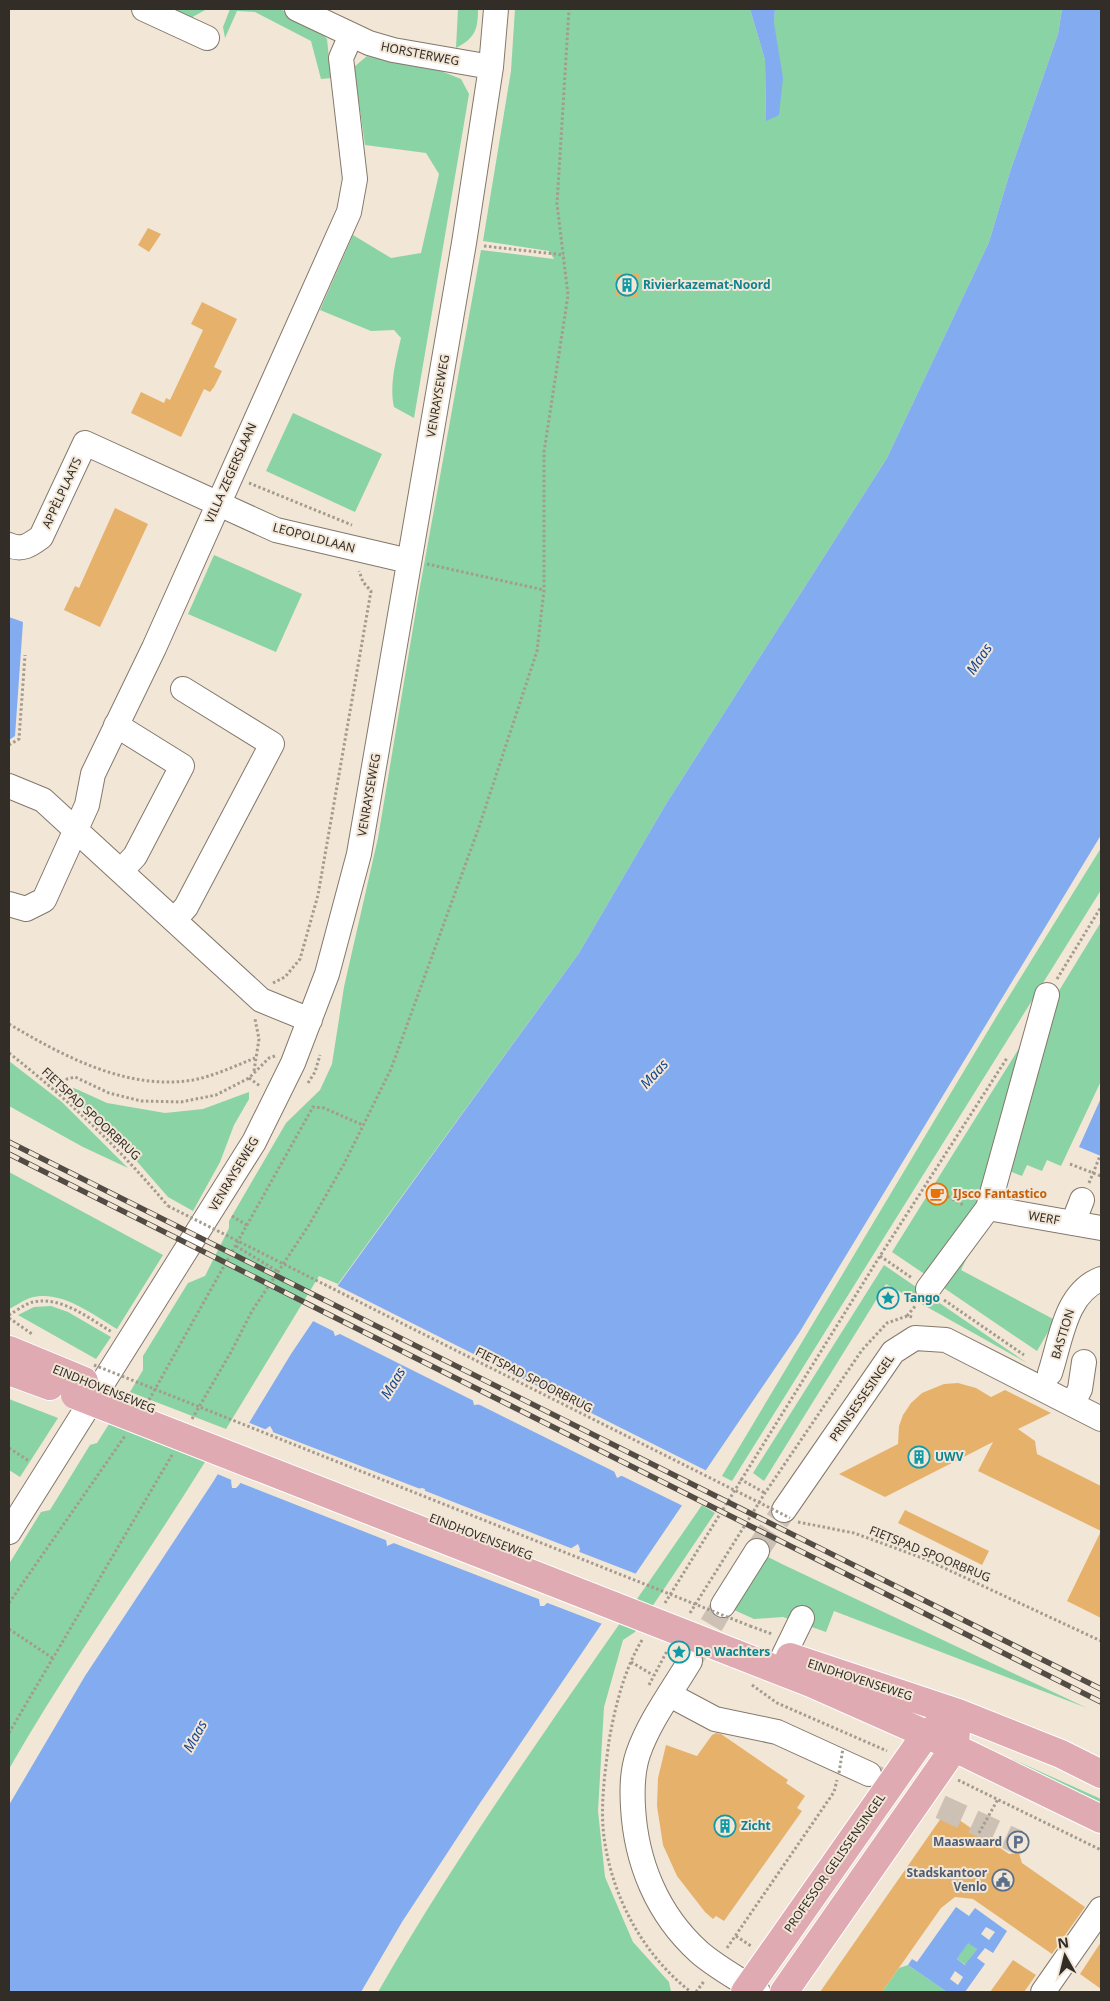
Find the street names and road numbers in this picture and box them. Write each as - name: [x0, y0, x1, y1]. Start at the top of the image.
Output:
- street label: HORSTERWEG: [379, 38, 461, 69]
- street label: VENRAYSEWEG: [422, 353, 453, 439]
- street label: VILLA ZEGERSLAAN: [201, 420, 260, 526]
- street label: APPÈLPLAATS: [38, 454, 86, 531]
- street label: LEOPOLDLAAN: [271, 518, 357, 557]
- street label: VENRAYSEWEG: [353, 752, 384, 838]
- street label: FIETSPAD SPOORBRUG: [38, 1063, 144, 1164]
- street label: VENRAYSEWEG: [205, 1133, 262, 1214]
- street label: WERF: [1027, 1206, 1061, 1229]
- street label: BASTION: [1047, 1307, 1078, 1361]
- street label: FIETSPAD SPOORBRUG: [473, 1343, 596, 1416]
- street label: PRINSESSESINGEL: [825, 1351, 898, 1445]
- street label: EINDHOVENSEWEG: [50, 1360, 158, 1417]
- street label: EINDHOVENSEWEG: [427, 1509, 535, 1564]
- street label: FIETSPAD SPOORBRUG: [867, 1521, 993, 1586]
- street label: EINDHOVENSEWEG: [805, 1655, 915, 1705]
- street label: PROFESSOR GELISSENSINGEL: [780, 1790, 889, 1936]

